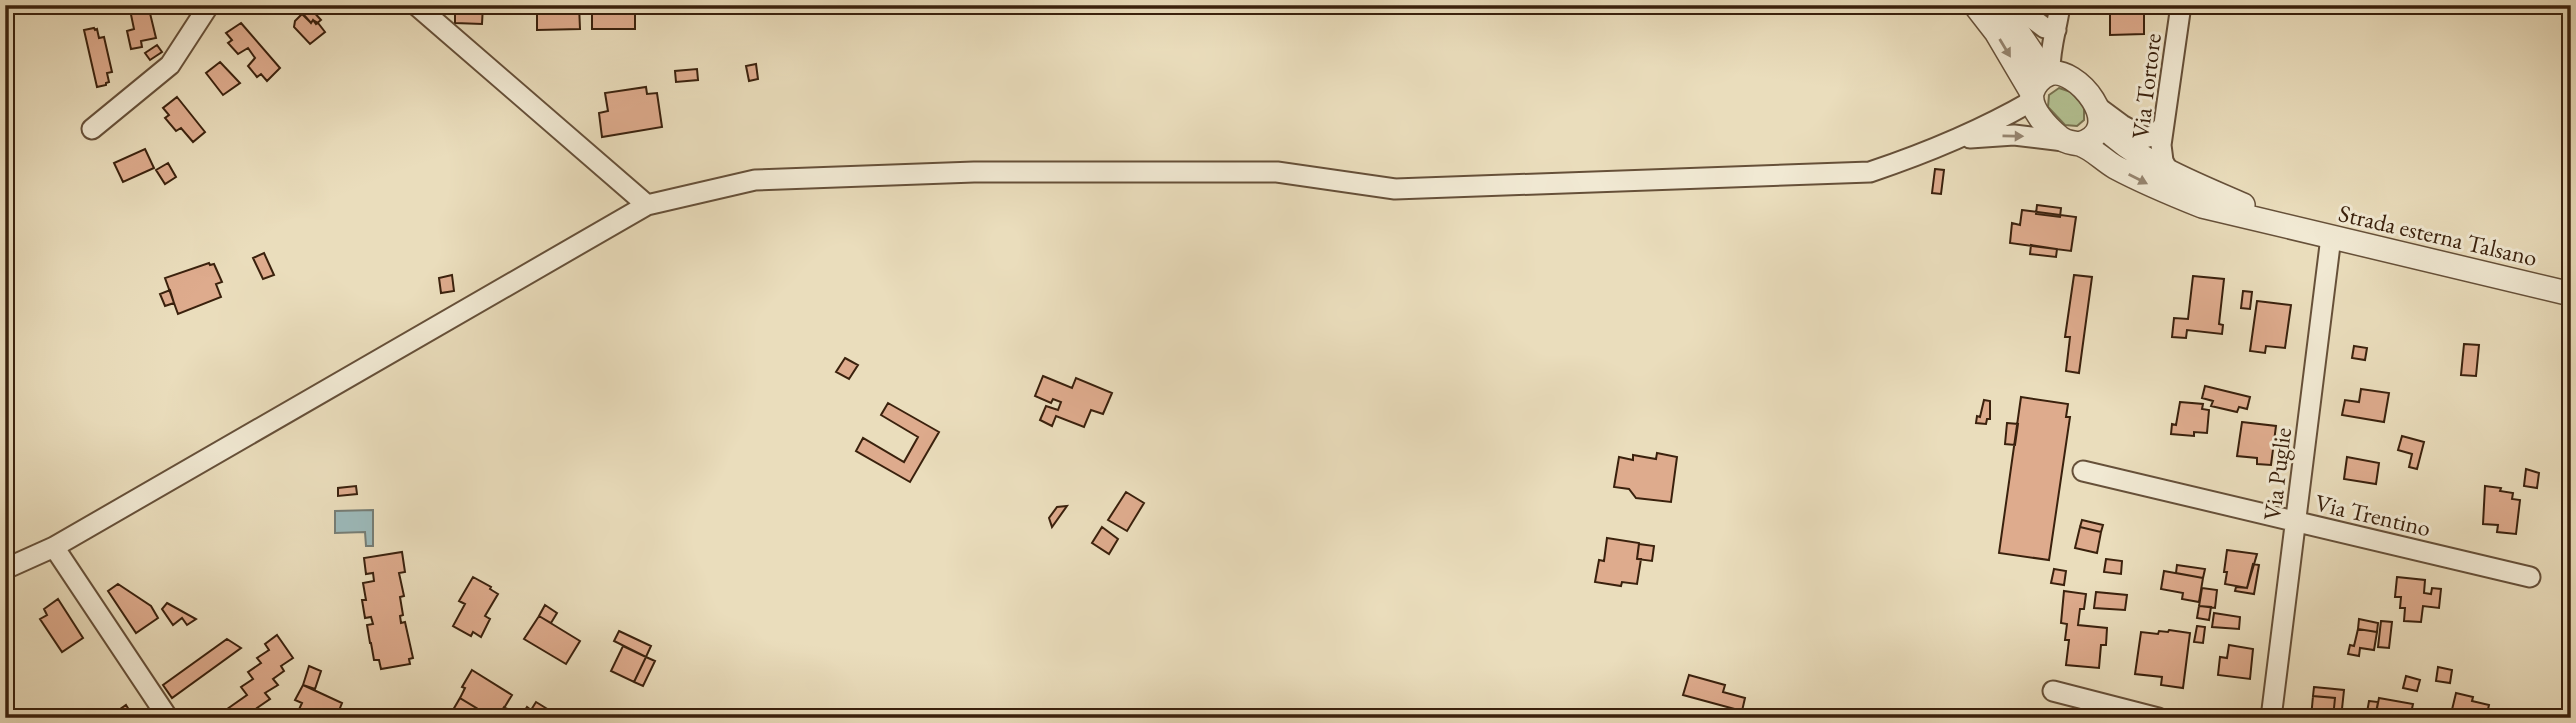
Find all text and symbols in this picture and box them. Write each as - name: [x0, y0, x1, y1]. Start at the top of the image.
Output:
- street label: Via Tortore: [2124, 31, 2168, 141]
- one-way arrow: [1999, 39, 2012, 58]
- one-way arrow: [2002, 130, 2024, 142]
- one-way arrow: [2128, 173, 2148, 185]
- street label: Strada esterna Talsano: [2336, 197, 2540, 273]
- street label: Via Puglie: [2256, 426, 2298, 522]
- street label: Via Trentino: [2312, 487, 2434, 543]

